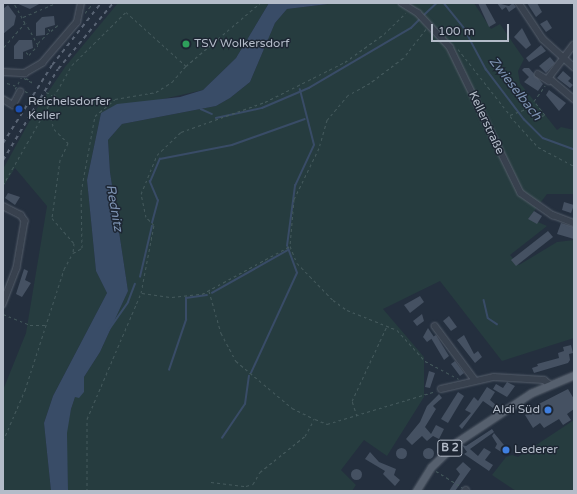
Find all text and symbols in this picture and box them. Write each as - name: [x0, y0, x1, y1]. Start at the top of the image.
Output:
- scale bar: [433, 16, 511, 42]
- text: 100 m: [438, 24, 475, 38]
- place label: TSV Wolkersdorf: [194, 37, 290, 51]
- marker: TSV Wolkersdorf: [181, 39, 191, 49]
- water label: Zwieselbach: [485, 54, 545, 124]
- street label: Kellerstraße: [465, 89, 507, 157]
- place label: Reichelsdorfer Keller: [28, 95, 111, 123]
- marker: Reichelsdorfer Keller: [13, 103, 25, 115]
- water label: Rednitz: [102, 183, 126, 233]
- place label: Aldi Süd: [492, 403, 540, 417]
- marker: Aldi Süd: [543, 405, 553, 415]
- road number: B 2: [437, 439, 463, 457]
- place label: Lederer: [514, 443, 558, 457]
- marker: Lederer: [501, 445, 511, 455]

